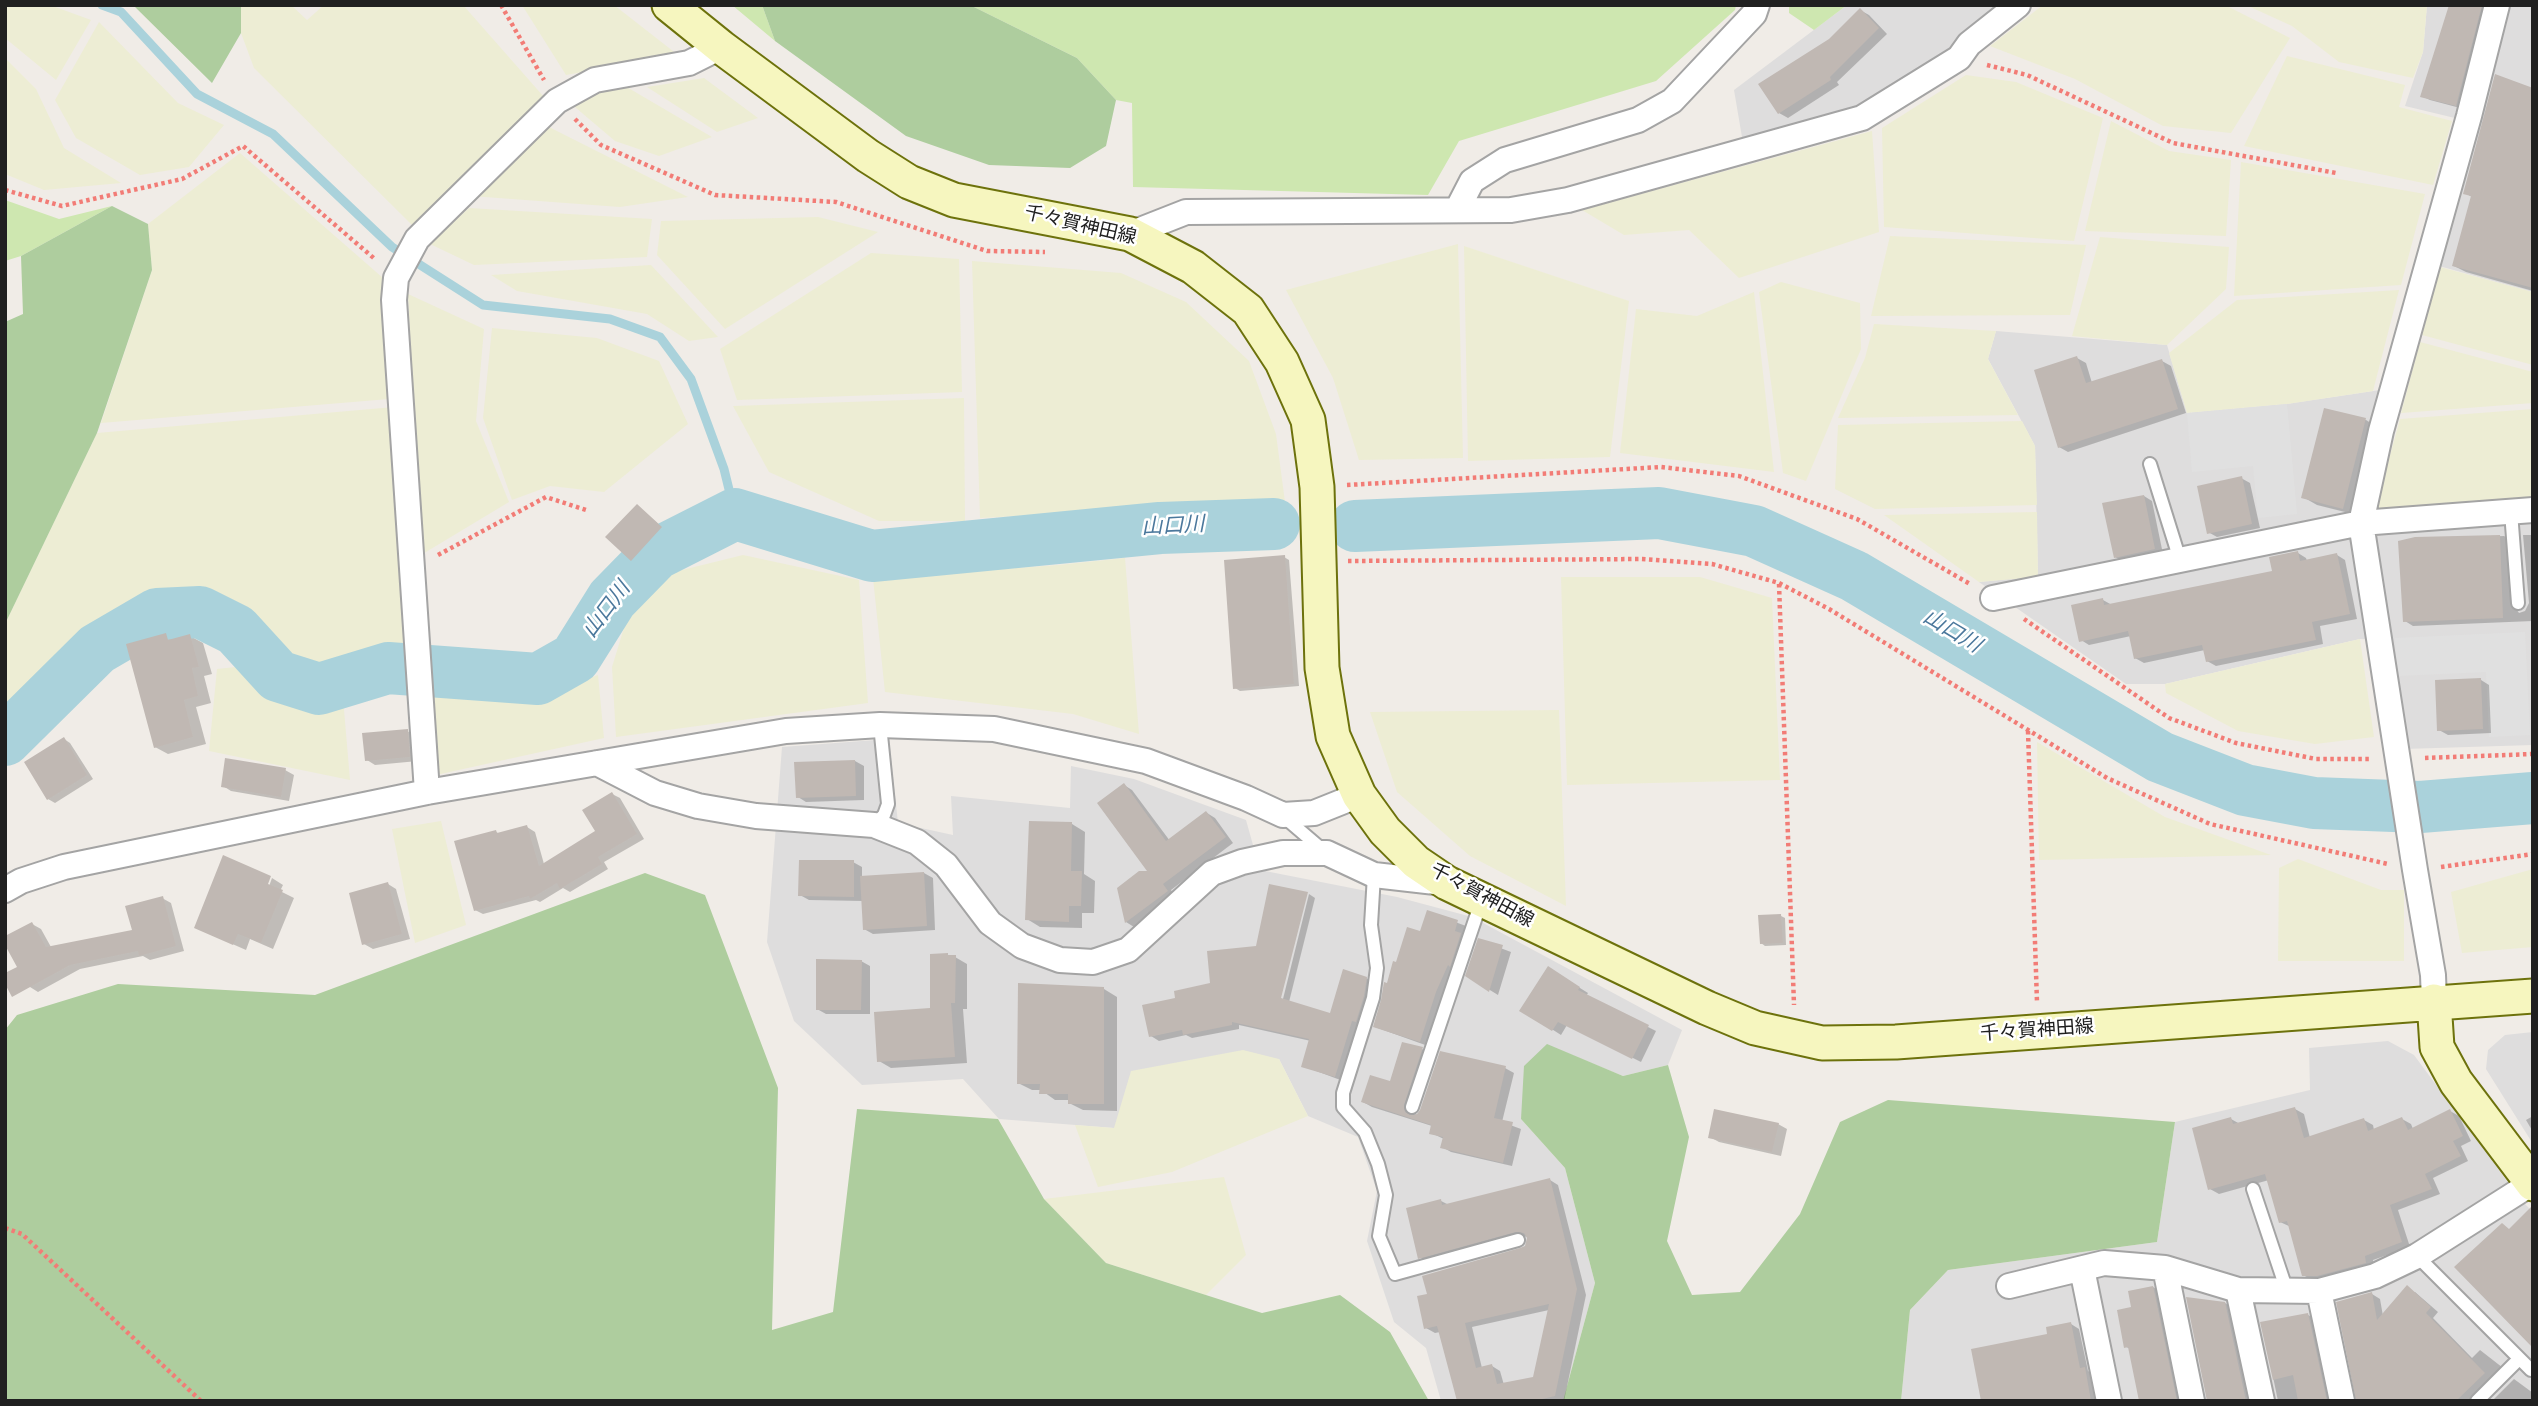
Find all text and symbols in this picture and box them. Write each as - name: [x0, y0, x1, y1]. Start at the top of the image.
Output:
- street label: 千々賀神田線: [1022, 203, 1138, 251]
- water label: 山口川: [1141, 514, 1205, 542]
- water label: 山口川: [579, 578, 637, 644]
- water label: 山口川: [1918, 606, 1984, 660]
- street label: 千々賀神田線: [1425, 860, 1537, 934]
- street label: 千々賀神田線: [1979, 1017, 2095, 1047]

